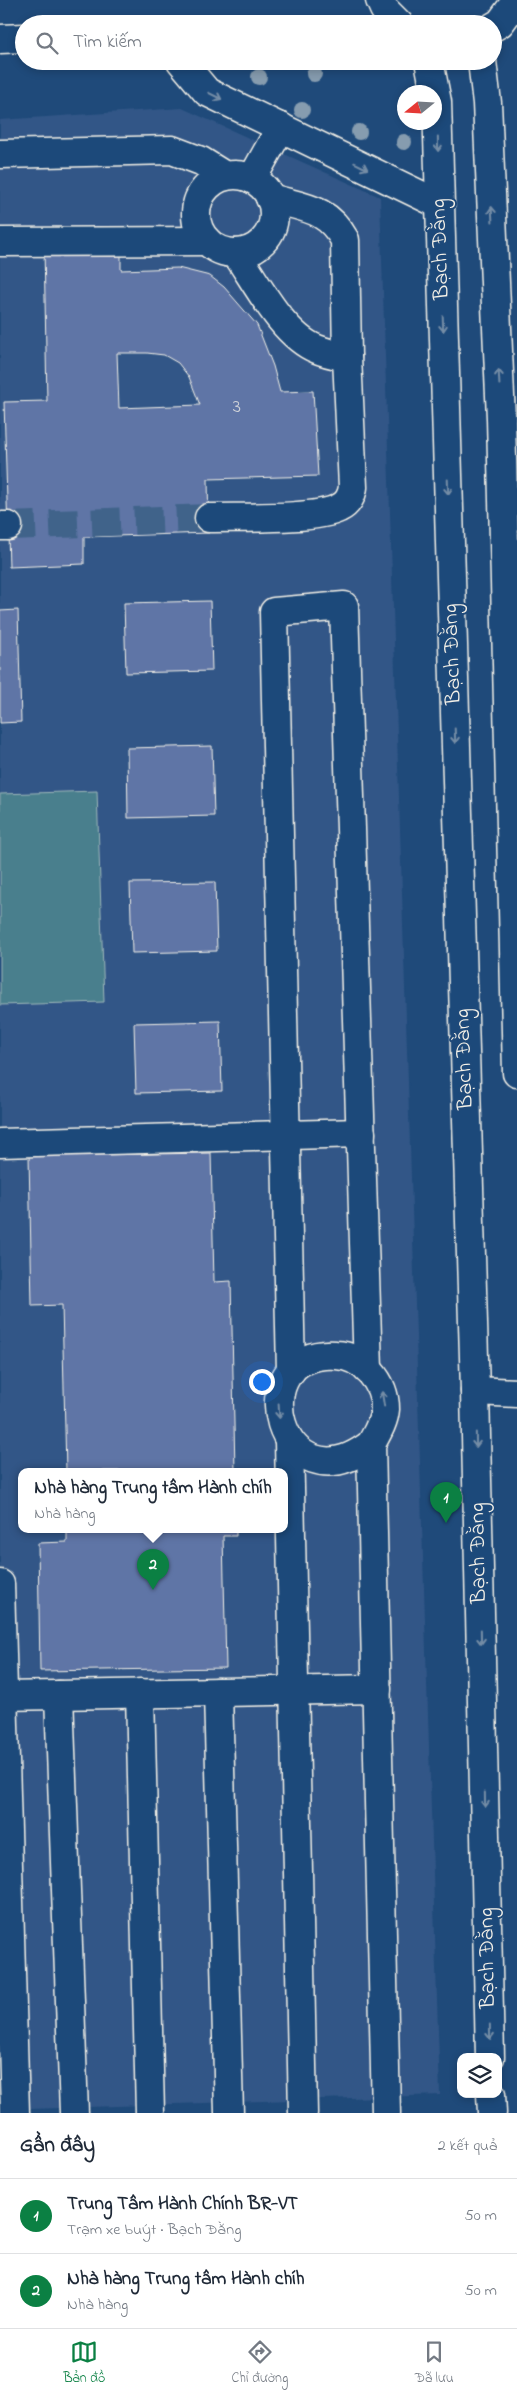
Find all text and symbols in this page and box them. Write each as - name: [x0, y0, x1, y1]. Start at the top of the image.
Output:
- search box: [15, 15, 502, 70]
- icon: search: [33, 29, 61, 57]
- text: Tìm kiếm: [73, 29, 142, 56]
- north arrow: [397, 85, 442, 130]
- one-way arrow: [207, 91, 222, 101]
- one-way arrow: [433, 136, 443, 152]
- one-way arrow: [353, 162, 368, 171]
- street label: Bạch Đằng: [423, 198, 460, 301]
- one-way arrow: [487, 206, 496, 222]
- one-way arrow: [438, 316, 448, 332]
- one-way arrow: [495, 369, 504, 385]
- house number: 3: [233, 393, 241, 422]
- one-way arrow: [443, 478, 453, 494]
- street label: Bạch Đằng: [435, 603, 472, 706]
- one-way arrow: [451, 728, 460, 744]
- street label: Bạch Đằng: [447, 1008, 484, 1111]
- your location: [249, 1369, 275, 1395]
- one-way arrow: [378, 1391, 388, 1407]
- one-way arrow: [274, 1402, 283, 1418]
- one-way arrow: [471, 1432, 481, 1448]
- popup: [18, 1468, 288, 1533]
- text: Nhà hàng Trung tâm Hành chíh: [34, 1475, 272, 1502]
- pin: 1: [430, 1482, 462, 1523]
- text: Nhà hàng: [34, 1502, 95, 1526]
- street label: Bạch Đằng: [462, 1502, 497, 1605]
- pin: 2: [137, 1549, 169, 1590]
- one-way arrow: [476, 1629, 486, 1645]
- one-way arrow: [480, 1792, 489, 1808]
- street label: Bạch Đằng: [471, 1907, 506, 2010]
- one-way arrow: [485, 2024, 495, 2040]
- map controls: [457, 2053, 502, 2098]
- button: layers: [457, 2053, 502, 2098]
- text: Gần đây: [20, 2131, 95, 2161]
- text: 2 kết quả: [438, 2134, 497, 2158]
- text: Trung Tâm Hành Chính BR-VT: [67, 2191, 298, 2218]
- text: 1: [33, 2204, 39, 2228]
- text: 50 m: [465, 2204, 497, 2228]
- text: Trạm xe buýt · Bạch Đằng: [67, 2218, 241, 2242]
- text: Nhà hàng Trung tâm Hành chíh: [67, 2266, 305, 2293]
- text: 2: [32, 2279, 40, 2303]
- text: 50 m: [465, 2279, 497, 2303]
- text: Nhà hàng: [67, 2293, 128, 2317]
- tab: Bản đồ: [63, 2338, 105, 2389]
- tab: Chỉ đường: [232, 2338, 288, 2389]
- tab: Đã lưu: [415, 2338, 454, 2389]

